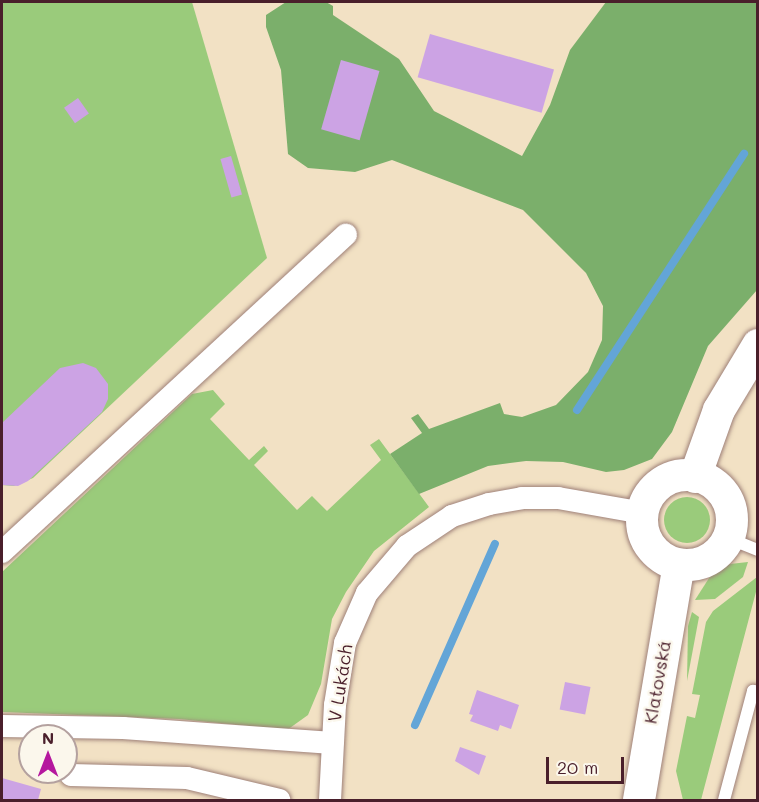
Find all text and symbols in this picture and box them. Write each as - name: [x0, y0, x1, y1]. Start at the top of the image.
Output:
- street label: Klatovská: [639, 639, 675, 725]
- street label: V Lukách: [323, 643, 357, 723]
- north arrow: [18, 724, 78, 784]
- text: N: [42, 727, 54, 748]
- scale bar: [549, 745, 627, 783]
- text: 20 m: [557, 755, 598, 779]

